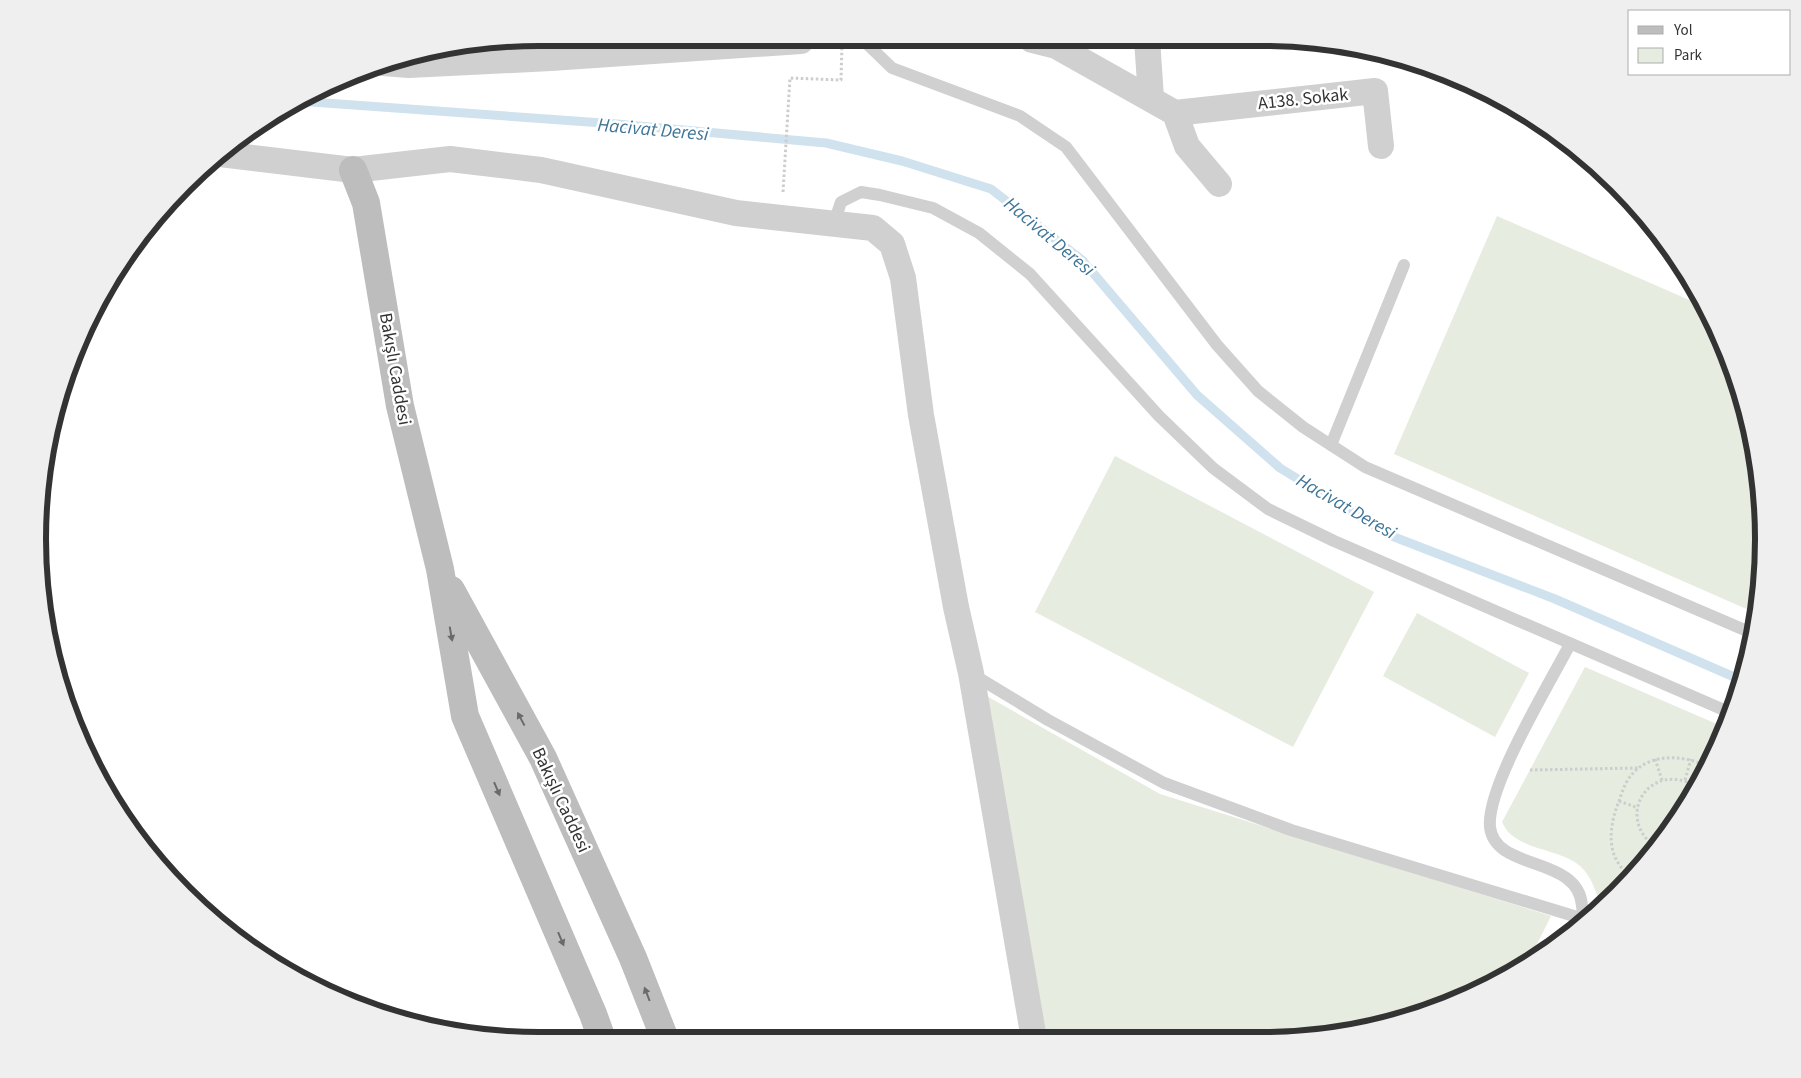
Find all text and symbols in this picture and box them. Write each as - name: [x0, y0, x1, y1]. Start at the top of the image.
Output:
- legend: [1628, 10, 1791, 75]
- text: Yol: [1673, 20, 1693, 41]
- text: Park: [1674, 45, 1703, 66]
- street label: A138. Sokak: [1257, 82, 1350, 116]
- water label: Hacivat Deresi: [596, 112, 710, 148]
- water label: Hacivat Deresi: [998, 191, 1101, 283]
- street label: Bakışlı Caddesi: [373, 311, 417, 427]
- water label: Hacivat Deresi: [1291, 467, 1401, 547]
- one-way arrow: [448, 627, 456, 643]
- one-way arrow: [517, 712, 525, 726]
- street label: Bakışlı Caddesi: [526, 743, 596, 857]
- one-way arrow: [493, 782, 501, 796]
- one-way arrow: [558, 931, 565, 946]
- one-way arrow: [643, 986, 651, 1001]

